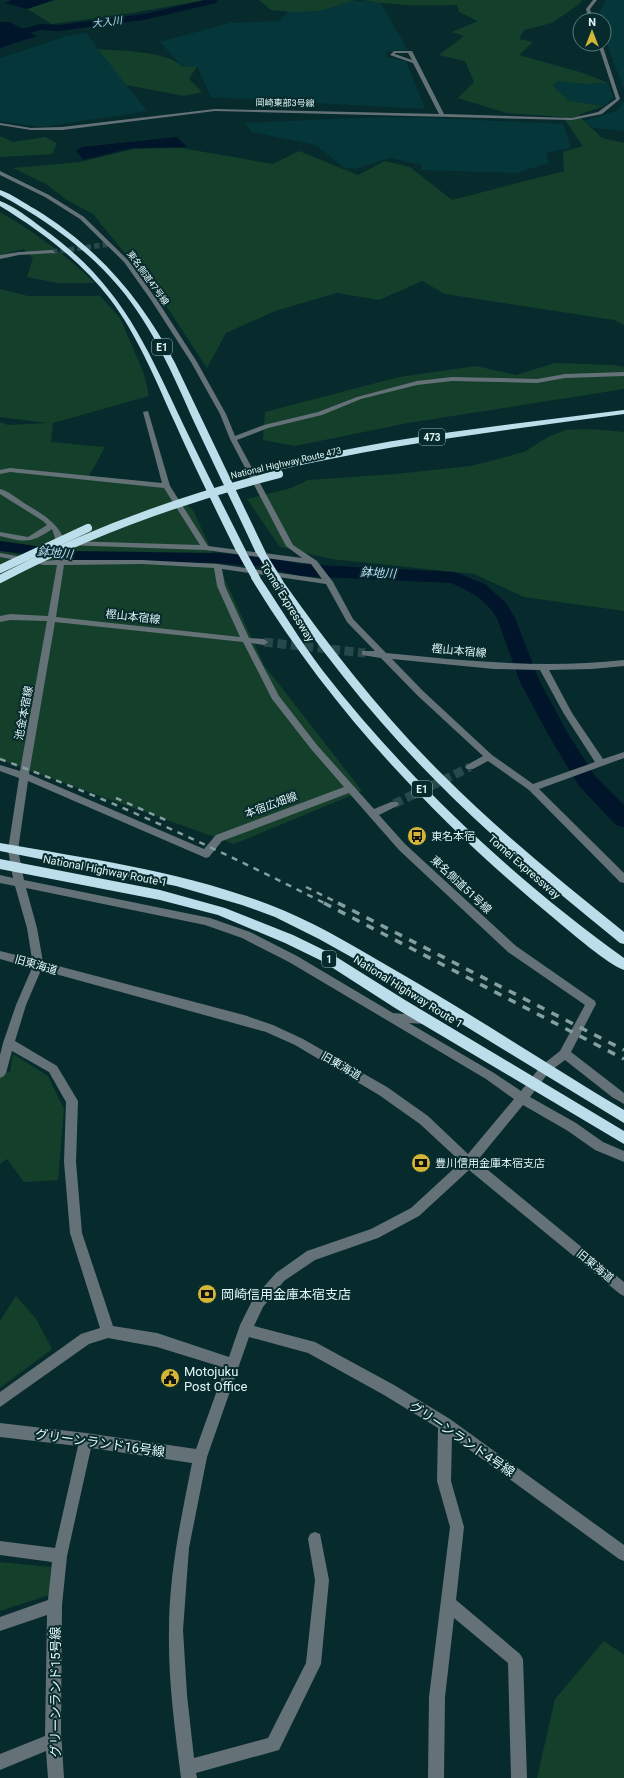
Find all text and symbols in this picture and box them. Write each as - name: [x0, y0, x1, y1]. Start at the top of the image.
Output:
- north arrow: [572, 12, 612, 52]
- water label: 大入川: [91, 15, 124, 29]
- text: N: [588, 16, 596, 29]
- street label: 岡崎東部3号線: [255, 97, 316, 109]
- street label: 東名側道47号線: [125, 249, 171, 308]
- road number: E1: [152, 339, 172, 355]
- road number: 473: [419, 429, 445, 445]
- street label: National Highway Route 473: [230, 445, 342, 481]
- water label: 鉢地川: [36, 544, 76, 562]
- street label: Tomei Expressway: [257, 560, 317, 645]
- water label: 鉢地川: [360, 565, 398, 581]
- street label: 樫山本宿線: [105, 608, 161, 626]
- street label: 樫山本宿線: [431, 642, 487, 660]
- street label: 池金本宿線: [12, 685, 36, 741]
- road number: E1: [412, 781, 432, 797]
- street label: 本宿広畑線: [243, 789, 299, 821]
- bus stop icon: 東名本宿: [406, 825, 428, 847]
- place label: 東名本宿: [431, 830, 475, 843]
- street label: Tomei Expressway: [485, 832, 563, 902]
- street label: National Highway Route 1: [42, 853, 168, 889]
- street label: 東名側道51号線: [428, 854, 494, 916]
- road number: 1: [322, 951, 336, 967]
- street label: 旧東海道: [13, 953, 59, 977]
- street label: National Highway Route 1: [351, 953, 465, 1031]
- street label: 旧東海道: [319, 1049, 363, 1083]
- bank icon: 豊川信用金庫本宿支店: [410, 1152, 432, 1174]
- place label: 豊川信用金庫本宿支店: [435, 1157, 545, 1170]
- street label: 旧東海道: [574, 1247, 616, 1285]
- bank icon: 岡崎信用金庫本宿支店: [196, 1283, 218, 1305]
- place label: 岡崎信用金庫本宿支店: [221, 1287, 351, 1302]
- place label: Motojuku Post Office: [184, 1364, 248, 1394]
- public building icon: Motojuku Post Office: [159, 1367, 181, 1389]
- street label: グリーンランド4号線: [407, 1398, 517, 1480]
- street label: グリーンランド16号線: [34, 1426, 166, 1460]
- street label: グリーンランド15号線: [48, 1627, 63, 1757]

